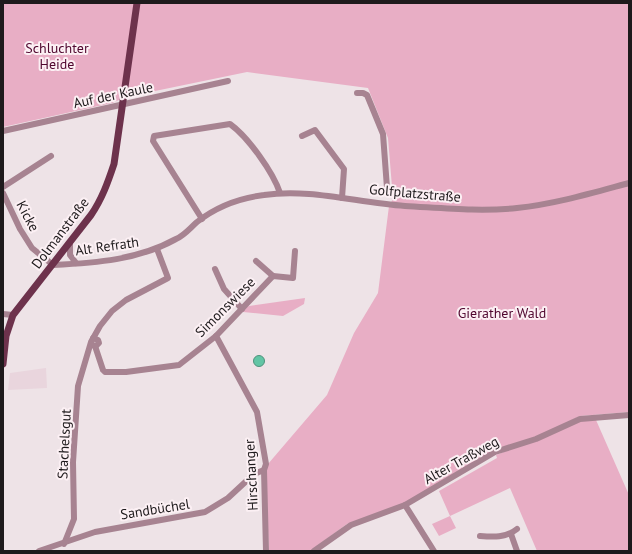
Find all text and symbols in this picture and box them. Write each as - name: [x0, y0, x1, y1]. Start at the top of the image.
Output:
- park label: Schluchter Heide: [25, 39, 89, 73]
- street label: Auf der Kaule: [72, 78, 154, 112]
- street label: Golfplatzstraße: [368, 180, 462, 206]
- street label: Dolmanstraße: [27, 194, 93, 272]
- street label: Kicke: [12, 198, 44, 234]
- street label: Alt Refrath: [74, 233, 140, 259]
- street label: Simonswiese: [191, 273, 259, 341]
- park label: Gierather Wald: [458, 304, 546, 322]
- street label: Stachelsgut: [53, 408, 75, 479]
- street label: Alter Traßweg: [420, 432, 502, 488]
- street label: Hirschanger: [240, 438, 262, 511]
- street label: Sandbüchel: [119, 495, 191, 523]

